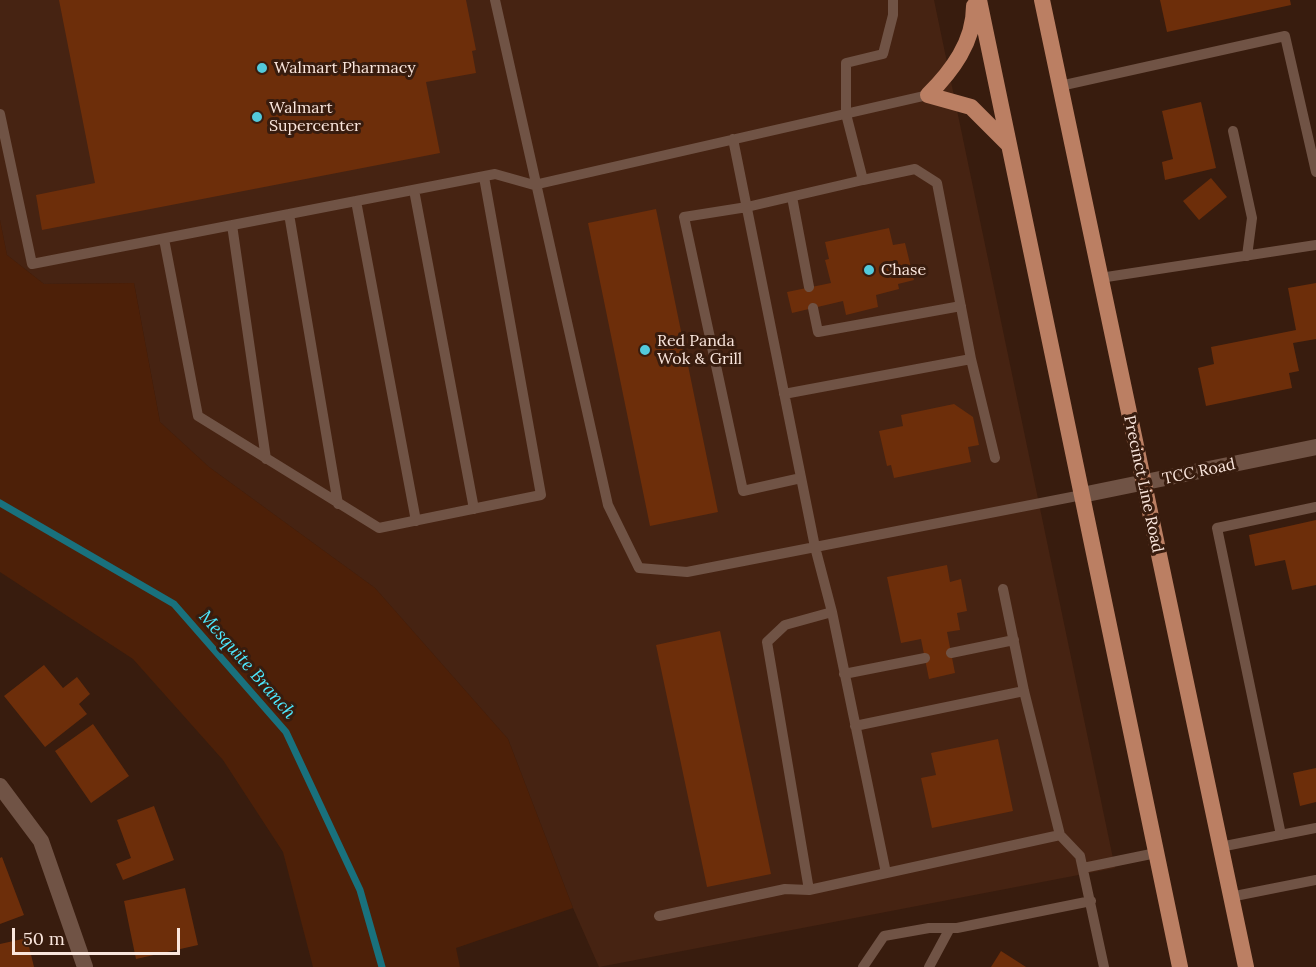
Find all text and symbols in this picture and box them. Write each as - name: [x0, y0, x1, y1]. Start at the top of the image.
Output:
- place label: Walmart Pharmacy: [274, 58, 416, 78]
- marker: Walmart Pharmacy: [255, 61, 269, 75]
- place label: Walmart Supercenter: [269, 98, 361, 136]
- marker: Walmart Supercenter: [250, 110, 264, 124]
- place label: Chase: [881, 260, 926, 280]
- marker: Chase: [862, 263, 876, 277]
- place label: Red Panda Wok & Grill: [657, 331, 742, 369]
- marker: Red Panda Wok & Grill: [638, 343, 652, 357]
- street label: Precinct Line Road: [1119, 413, 1167, 555]
- street label: TCC Road: [1161, 455, 1237, 489]
- water label: Mesquite Branch: [194, 606, 300, 724]
- scale bar: [15, 916, 183, 954]
- text: 50 m: [23, 927, 65, 950]

